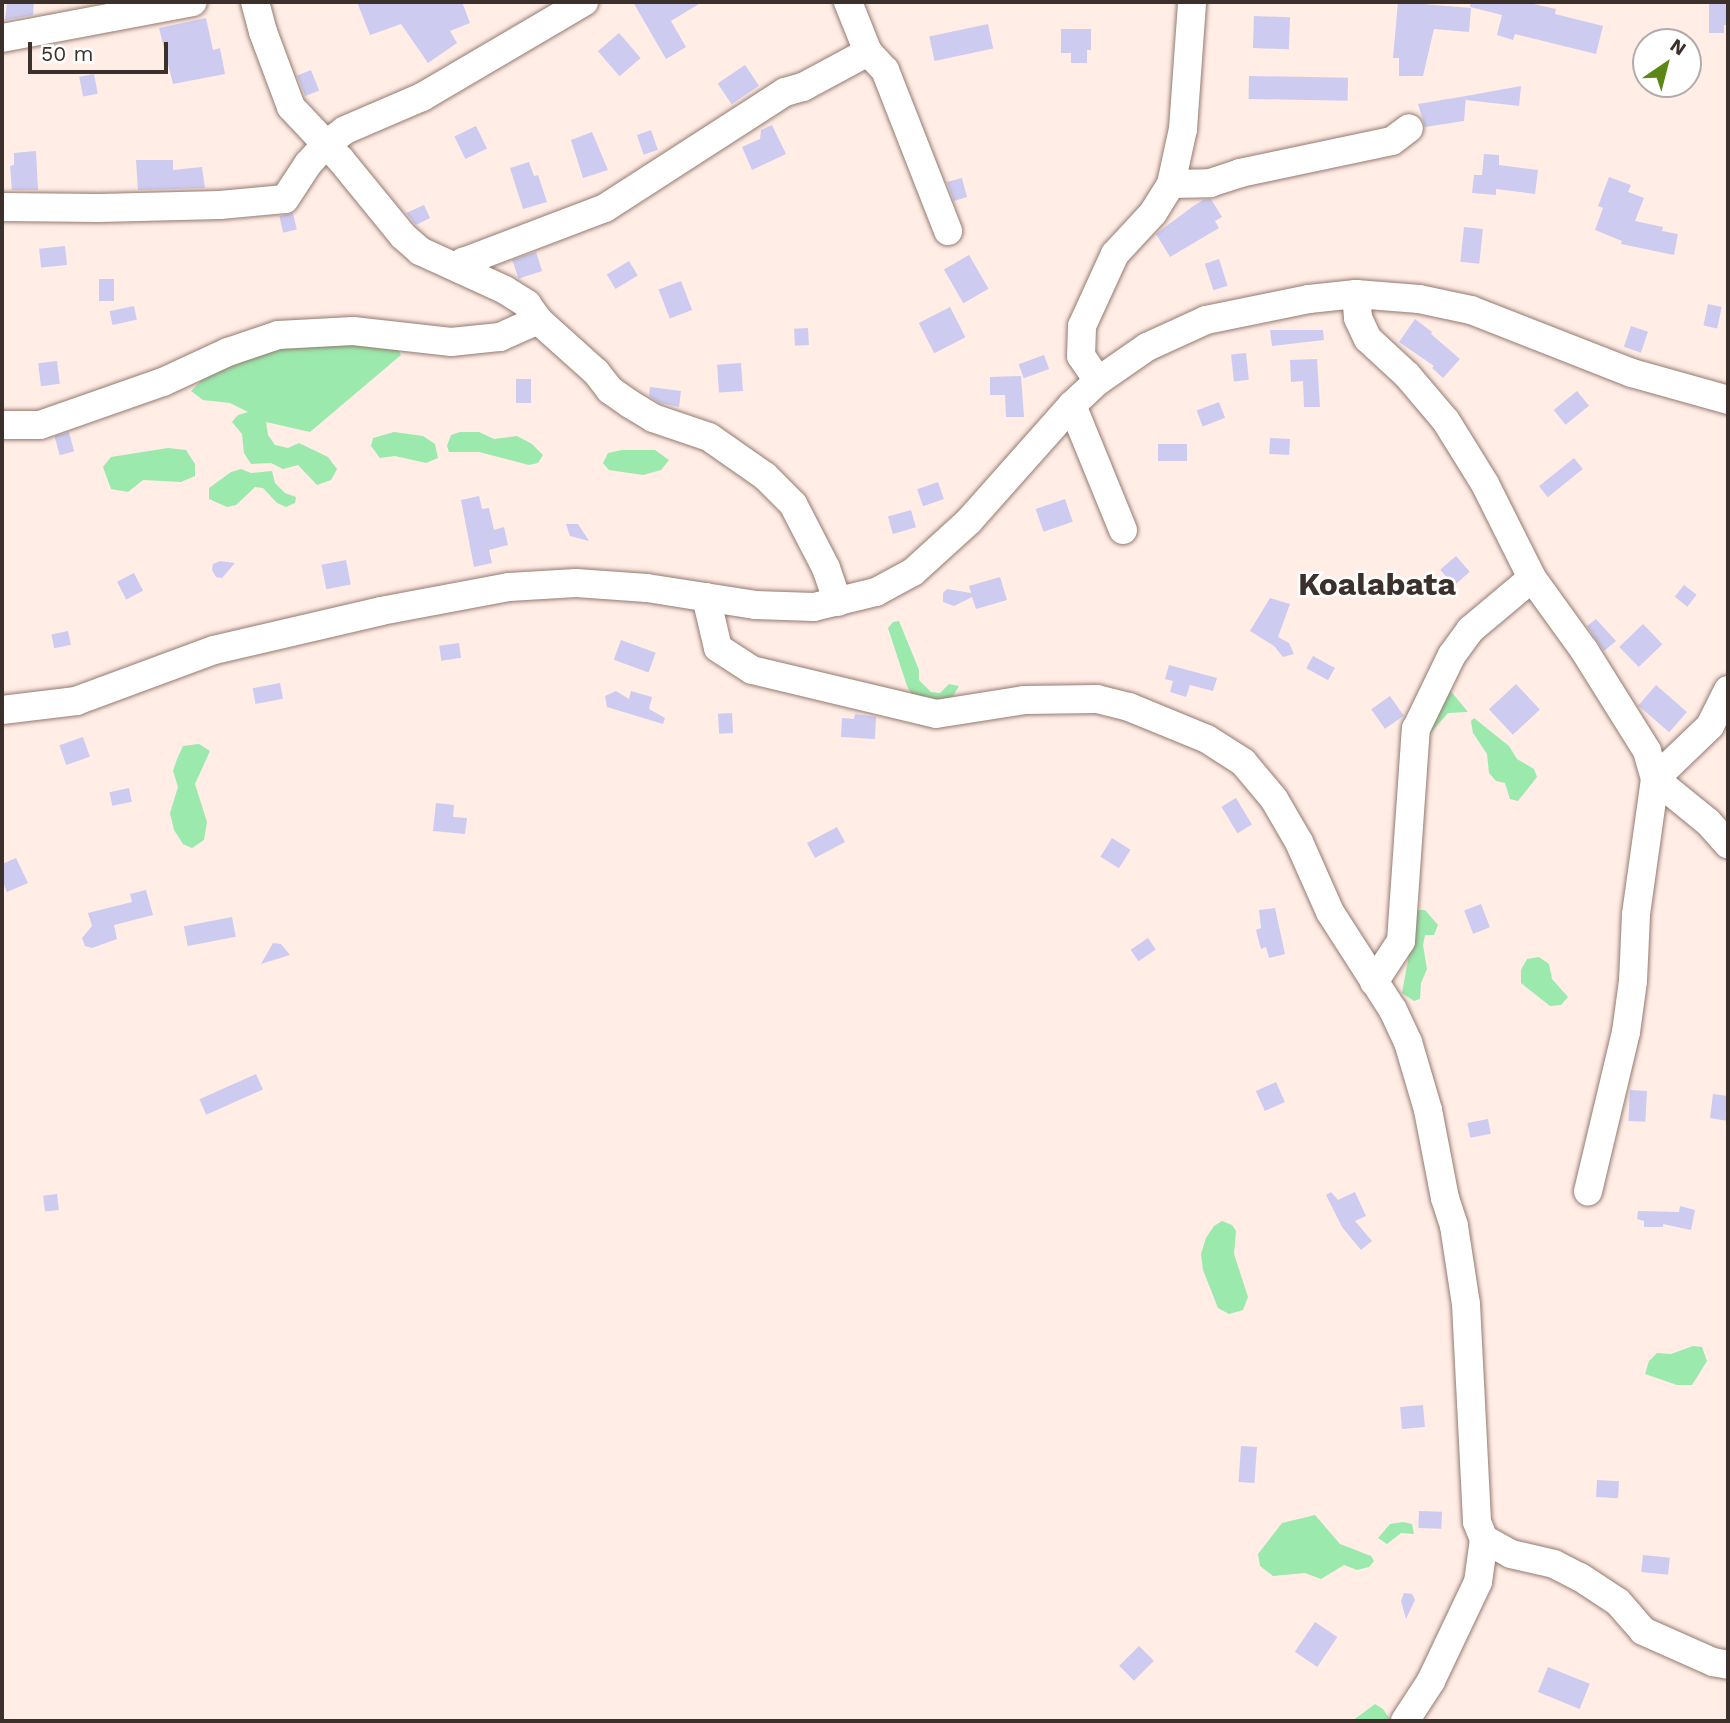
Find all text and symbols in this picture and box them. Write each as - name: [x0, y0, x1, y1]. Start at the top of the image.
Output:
- scale bar: [32, 28, 172, 72]
- north arrow: [1632, 28, 1702, 98]
- text: N: [1666, 34, 1691, 60]
- text: 50 m: [41, 41, 93, 66]
- district label: Koalabata: [1298, 565, 1456, 603]

